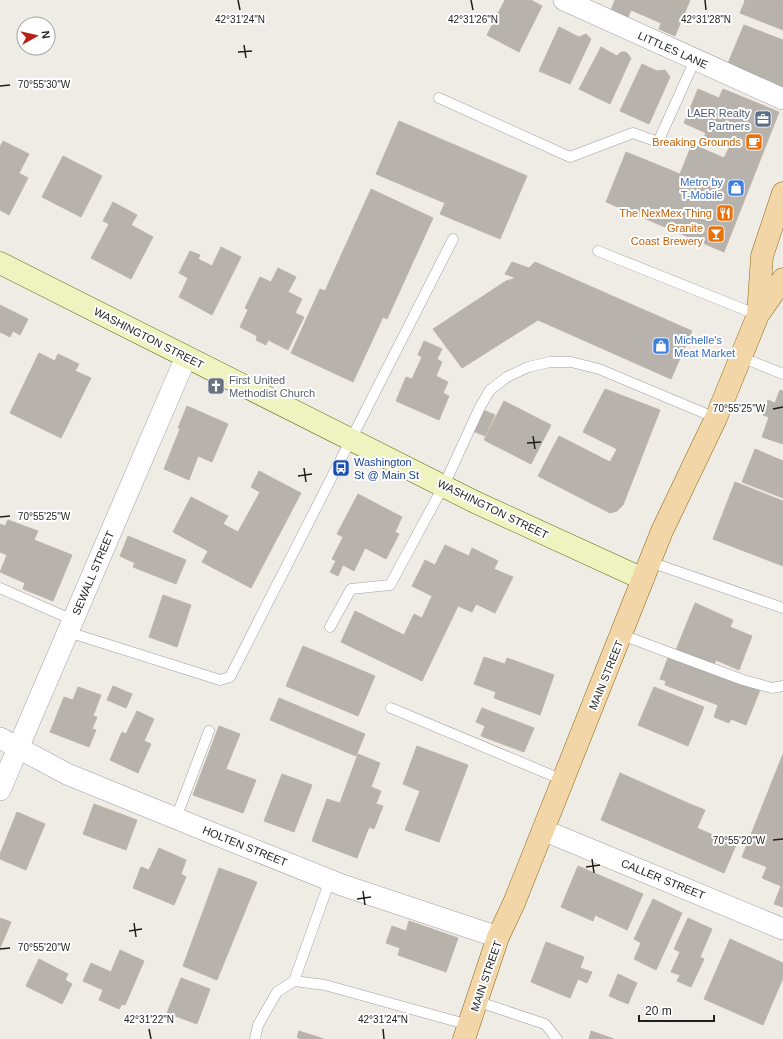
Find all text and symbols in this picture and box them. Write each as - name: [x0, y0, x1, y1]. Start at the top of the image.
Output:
- text: 42°31'24"N: [215, 14, 265, 25]
- text: 42°31'26"N: [448, 14, 498, 25]
- text: 42°31'28"N: [681, 14, 731, 25]
- north arrow: [16, 16, 56, 56]
- street label: LITTLES LANE: [636, 29, 710, 71]
- text: N: [39, 30, 52, 39]
- text: 70°55'30"W: [18, 79, 71, 90]
- place label: LAER Realty Partners: [687, 107, 750, 132]
- office icon: LAER Realty Partners: [753, 109, 773, 129]
- cafe icon: Breaking Grounds: [744, 132, 764, 152]
- place label: Breaking Grounds: [652, 136, 741, 148]
- place label: Metro by T-Mobile: [680, 176, 723, 201]
- shop icon: Metro by T-Mobile: [726, 178, 746, 198]
- restaurant icon: The NexMex Thing: [715, 203, 735, 223]
- place label: The NexMex Thing: [619, 207, 712, 219]
- place label: Granite Coast Brewery: [631, 222, 703, 247]
- bar icon: Granite Coast Brewery: [706, 224, 726, 244]
- street label: WASHINGTON STREET: [92, 305, 206, 371]
- place label: Michelle's Meat Market: [674, 334, 735, 359]
- shop icon: Michelle's Meat Market: [651, 336, 671, 356]
- place label: First United Methodist Church: [229, 374, 315, 399]
- church icon: First United Methodist Church: [206, 376, 226, 396]
- text: 70°55'25"W: [713, 403, 766, 414]
- place label: Washington St @ Main St: [354, 456, 419, 481]
- bus stop icon: Washington St @ Main St: [331, 458, 351, 478]
- street label: WASHINGTON STREET: [436, 477, 551, 541]
- text: 70°55'25"W: [18, 511, 71, 522]
- street label: SEWALL STREET: [70, 529, 116, 617]
- street label: MAIN STREET: [587, 638, 626, 712]
- street label: HOLTEN STREET: [201, 824, 289, 869]
- text: 70°55'20"W: [713, 835, 766, 846]
- street label: CALLER STREET: [619, 857, 707, 901]
- street label: MAIN STREET: [468, 939, 504, 1013]
- text: 70°55'20"W: [18, 942, 71, 953]
- scale bar: [639, 997, 714, 1023]
- text: 20 m: [645, 1004, 672, 1018]
- text: 42°31'22"N: [124, 1014, 174, 1025]
- text: 42°31'24"N: [358, 1014, 408, 1025]

